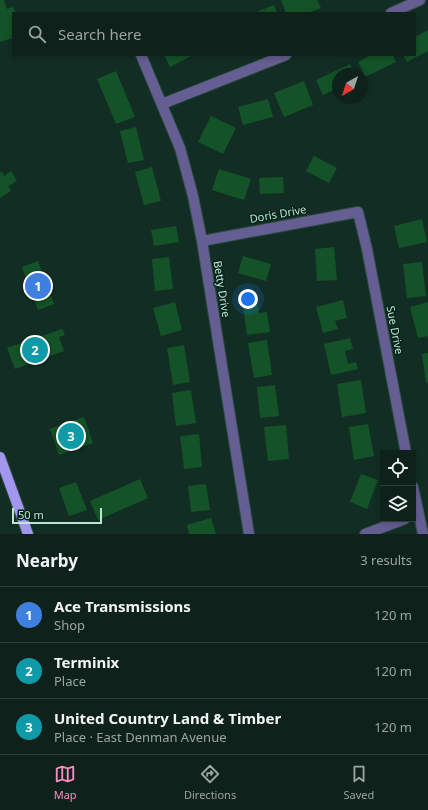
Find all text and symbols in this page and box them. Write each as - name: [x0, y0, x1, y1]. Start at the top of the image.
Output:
- search box: [12, 12, 416, 56]
- icon: search: [26, 23, 48, 45]
- text: Search here: [58, 24, 141, 44]
- north arrow: [332, 68, 368, 104]
- street label: Doris Drive: [248, 201, 307, 226]
- street label: Betty Drive: [211, 260, 234, 318]
- pin: 1: [25, 271, 51, 301]
- your location: [238, 289, 258, 309]
- street label: Sue Drive: [383, 304, 408, 355]
- pin: 2: [22, 335, 48, 365]
- pin: 3: [58, 421, 84, 451]
- map controls: [380, 450, 416, 522]
- button: locate: [380, 450, 416, 486]
- button: layers: [380, 486, 416, 522]
- scale bar: [12, 506, 102, 525]
- text: 50 m: [18, 507, 44, 522]
- text: Nearby: [16, 549, 78, 572]
- text: 3 results: [360, 551, 412, 569]
- text: Ace Transmissions: [54, 596, 191, 616]
- text: 1: [25, 606, 33, 624]
- text: 120 m: [374, 606, 412, 624]
- text: Shop: [54, 616, 85, 634]
- text: Terminix: [54, 652, 119, 672]
- text: 2: [25, 662, 33, 680]
- text: 120 m: [374, 662, 412, 680]
- text: Place: [54, 672, 86, 690]
- text: United Country Land & Timber: [54, 708, 281, 728]
- text: 3: [25, 718, 33, 736]
- text: 120 m: [374, 718, 412, 736]
- text: Place · East Denman Avenue: [54, 728, 227, 746]
- tab: Map: [54, 763, 77, 802]
- tab: Directions: [184, 763, 236, 802]
- tab: Saved: [344, 763, 374, 802]

